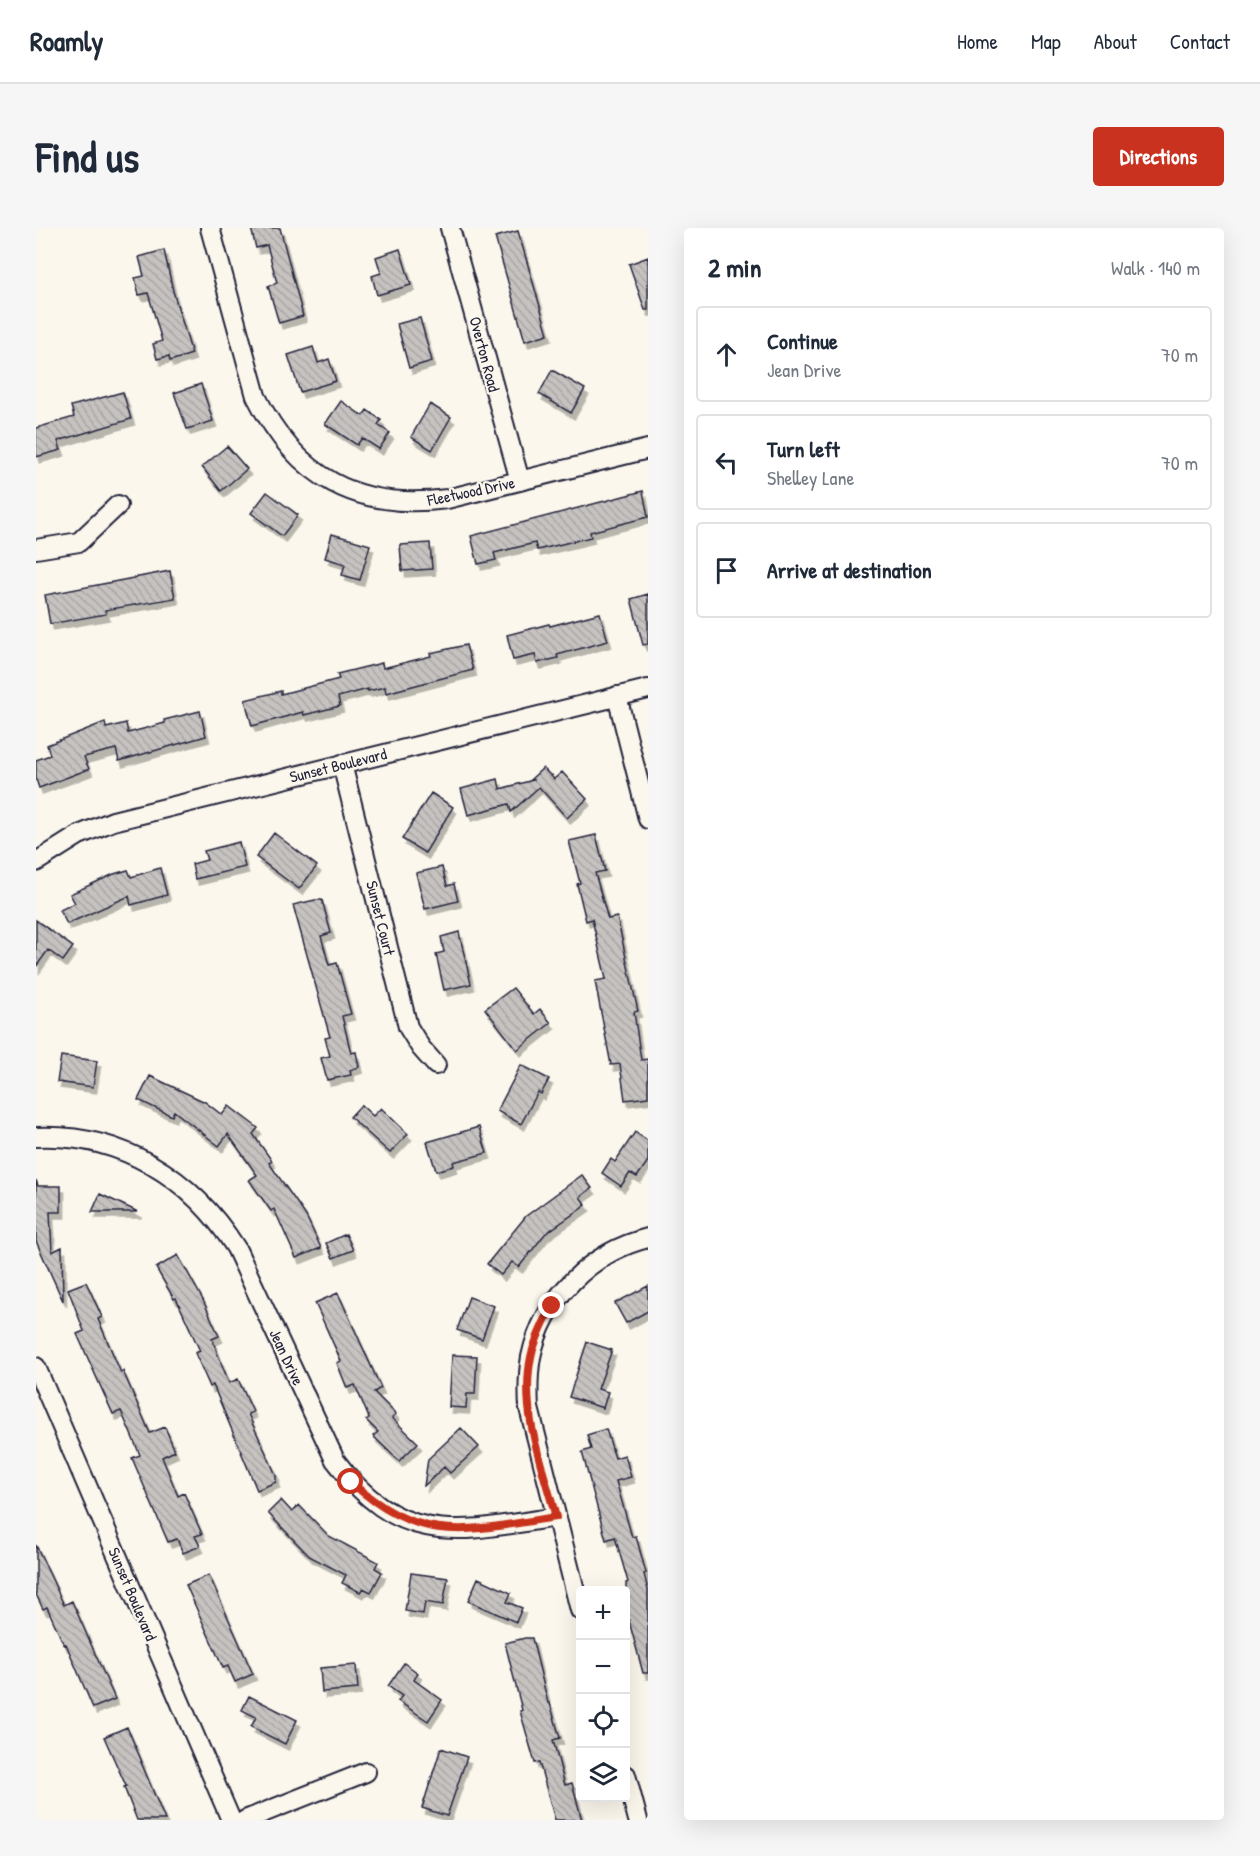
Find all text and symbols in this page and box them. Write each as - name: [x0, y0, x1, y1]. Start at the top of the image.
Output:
- text: Roamly: [30, 22, 103, 60]
- text: Home: [957, 27, 998, 56]
- text: Map: [1031, 27, 1061, 56]
- text: About: [1094, 27, 1137, 56]
- text: Contact: [1170, 27, 1230, 56]
- button: Directions: [1093, 127, 1224, 186]
- text: Find us: [36, 128, 139, 185]
- text: 2 min: [708, 250, 761, 285]
- text: Walk · 140 m: [1111, 254, 1200, 281]
- street label: Overton Road: [464, 314, 506, 394]
- text: Continue: [767, 326, 838, 356]
- icon: ahead: [710, 338, 743, 371]
- text: 70 m: [1161, 341, 1198, 368]
- text: Jean Drive: [767, 356, 841, 383]
- text: Turn left: [767, 434, 840, 464]
- icon: left: [710, 446, 743, 479]
- text: 70 m: [1161, 449, 1198, 476]
- text: Shelley Lane: [767, 464, 854, 491]
- street label: Fleetwood Drive: [424, 471, 517, 511]
- icon: arrive: [710, 554, 743, 587]
- text: Arrive at destination: [767, 555, 932, 585]
- street label: Sunset Boulevard: [287, 742, 389, 788]
- street label: Sunset Court: [361, 878, 401, 958]
- route end: [538, 1292, 564, 1318]
- street label: Jean Drive: [264, 1325, 310, 1389]
- route start: [337, 1468, 363, 1494]
- street label: Sunset Boulevard: [103, 1544, 163, 1644]
- map controls: [576, 1586, 630, 1802]
- button: +: [576, 1586, 630, 1640]
- button: −: [576, 1640, 630, 1694]
- button: locate: [576, 1694, 630, 1748]
- button: layers: [576, 1748, 630, 1802]

